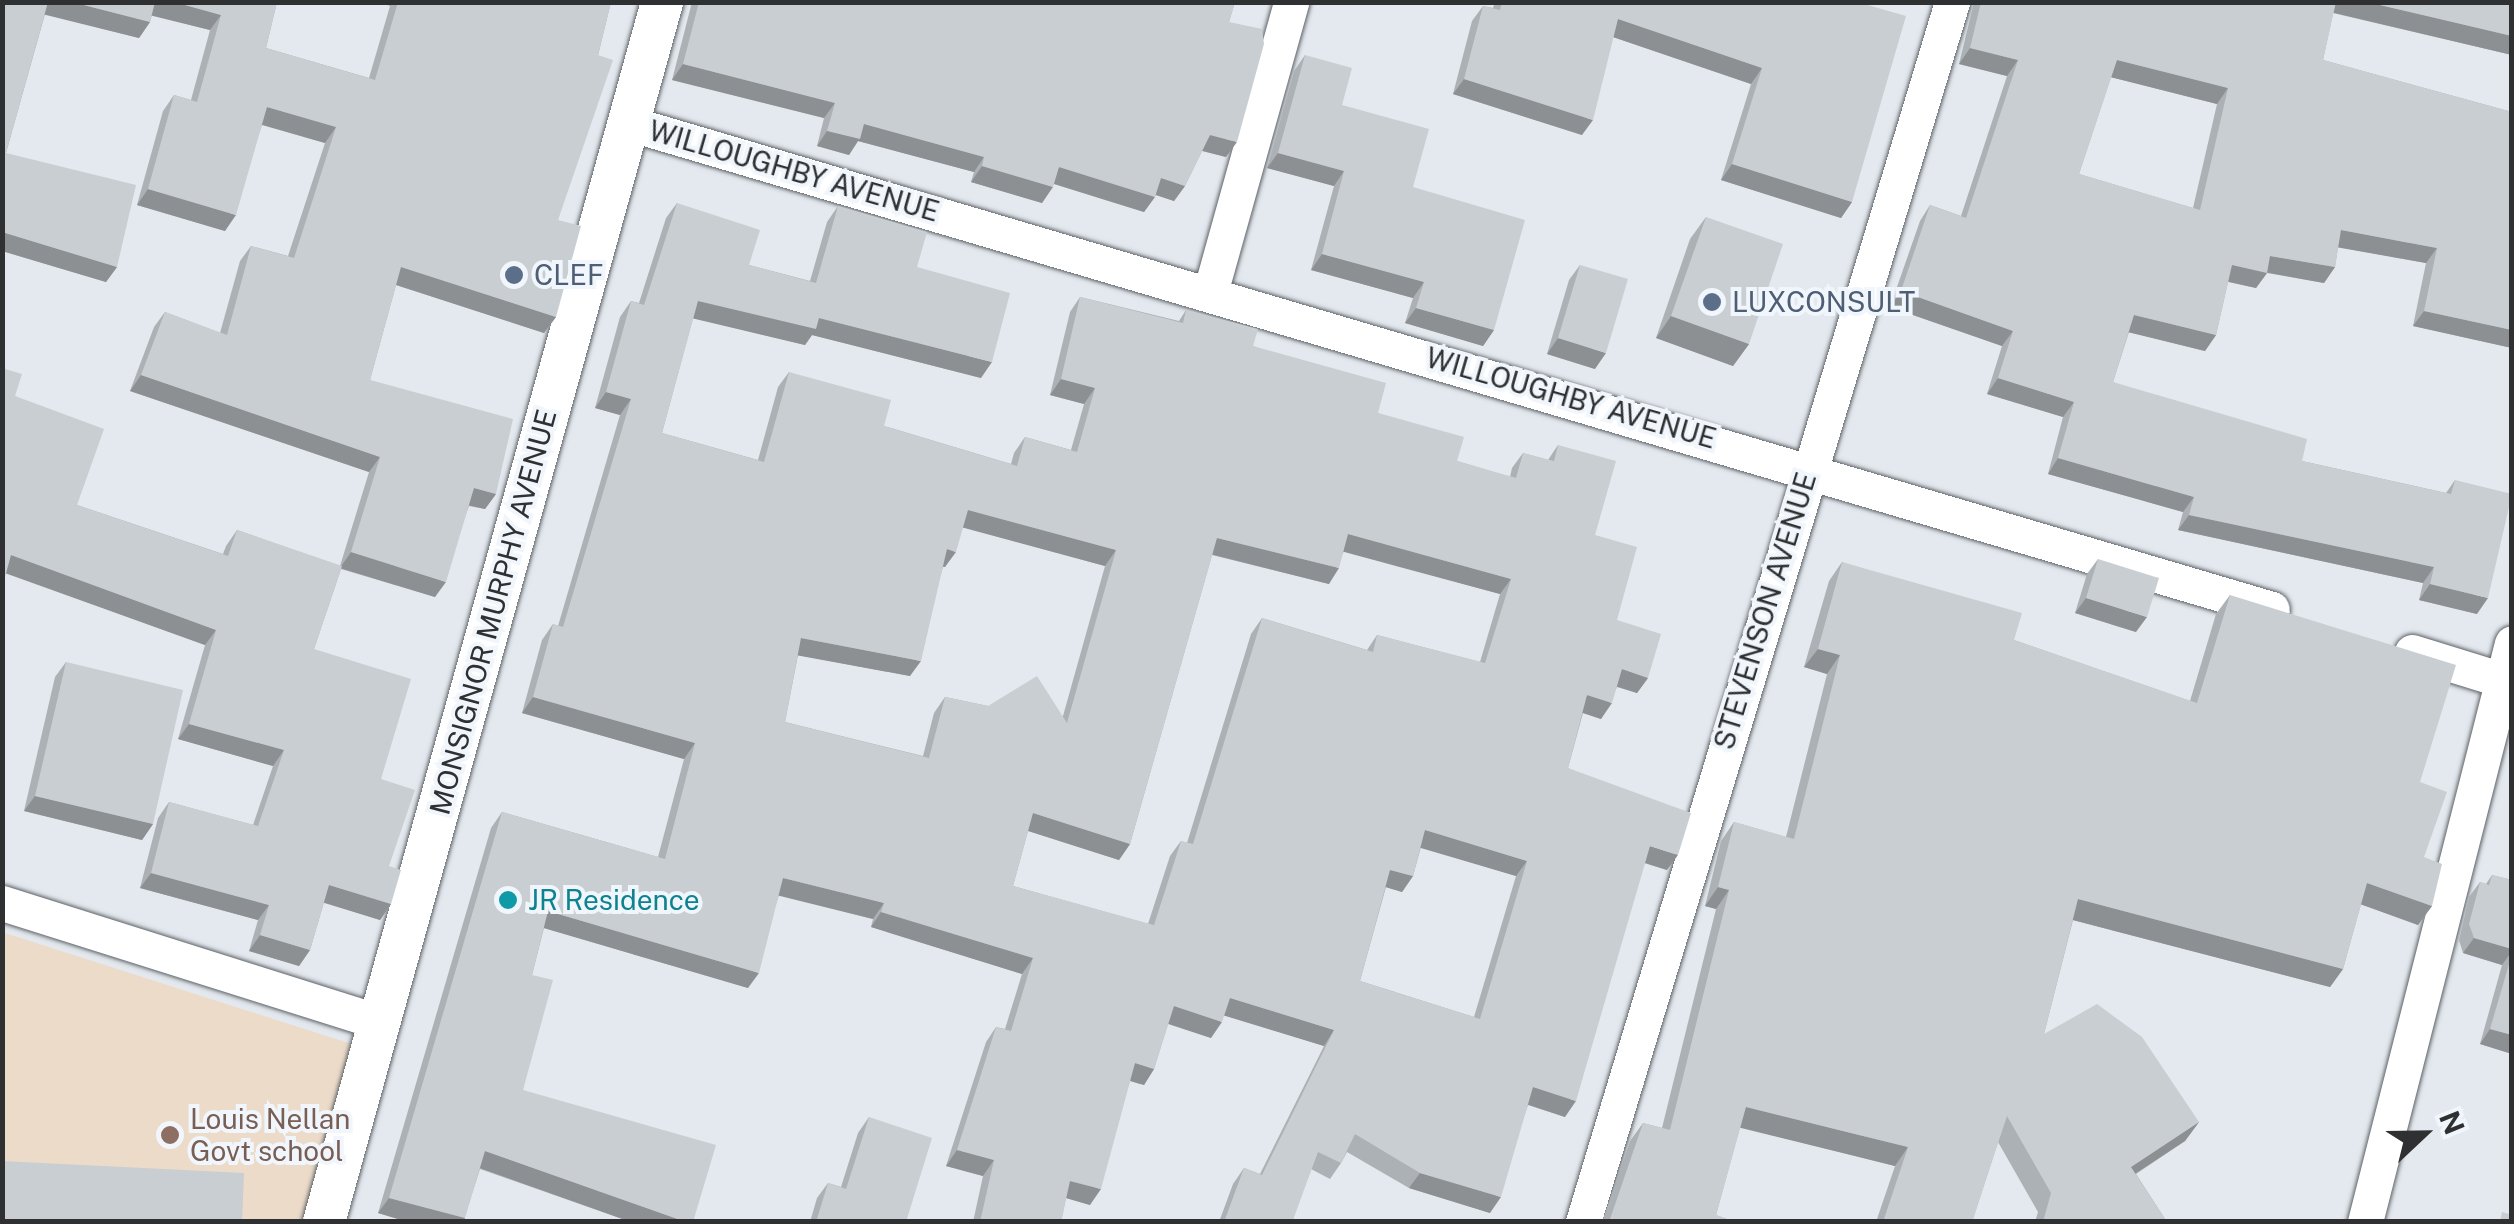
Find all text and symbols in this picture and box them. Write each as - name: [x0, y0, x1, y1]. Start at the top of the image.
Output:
- street label: WILLOUGHBY AVENUE: [645, 113, 943, 229]
- place label: CLEF: [534, 258, 604, 292]
- marker: CLEF: [503, 264, 525, 286]
- place label: LUXCONSULT: [1732, 285, 1915, 319]
- marker: LUXCONSULT: [1701, 291, 1723, 313]
- street label: WILLOUGHBY AVENUE: [1422, 340, 1720, 456]
- street label: MONSIGNOR MURPHY AVENUE: [423, 406, 563, 818]
- street label: STEVENSON AVENUE: [1707, 468, 1823, 754]
- place label: JR Residence: [528, 883, 700, 917]
- marker: JR Residence: [497, 889, 519, 911]
- north arrow: [2374, 1084, 2474, 1184]
- place label: Louis Nellan Govt school: [190, 1102, 351, 1168]
- text: N: [2433, 1106, 2472, 1139]
- marker: Louis Nellan Govt school: [159, 1124, 181, 1146]

